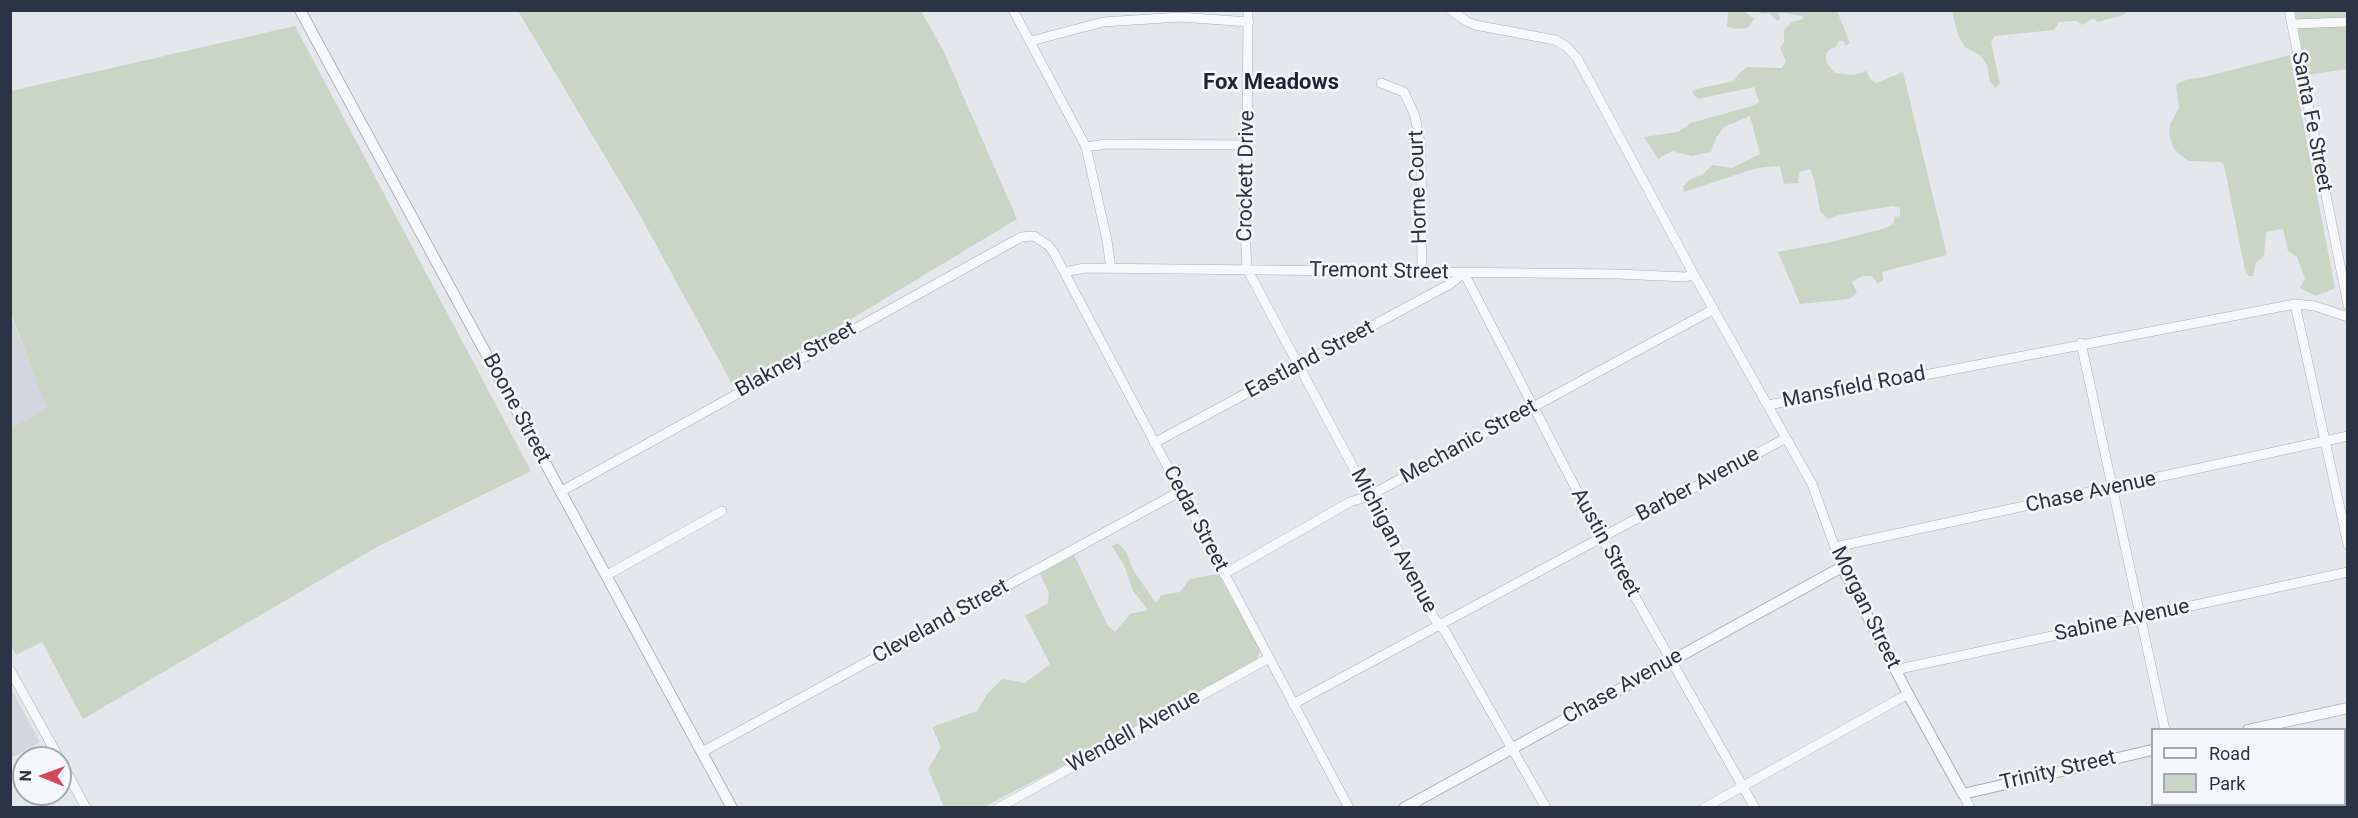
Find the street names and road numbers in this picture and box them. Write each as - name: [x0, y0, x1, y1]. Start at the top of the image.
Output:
- street label: Santa Fe Street: [2285, 50, 2337, 194]
- street label: Crockett Drive: [1233, 110, 1261, 242]
- street label: Horne Court: [1404, 130, 1434, 244]
- street label: Tremont Street: [1309, 258, 1449, 286]
- street label: Eastland Street: [1242, 316, 1378, 404]
- street label: Blakney Street: [732, 317, 860, 403]
- street label: Boone Street: [477, 350, 555, 468]
- street label: Mansfield Road: [1780, 362, 1928, 414]
- street label: Mechanic Street: [1397, 394, 1541, 490]
- street label: Barber Avenue: [1632, 442, 1764, 528]
- street label: Cedar Street: [1157, 462, 1233, 576]
- street label: Michigan Avenue: [1344, 465, 1442, 617]
- street label: Chase Avenue: [2024, 467, 2158, 519]
- street label: Austin Street: [1565, 484, 1645, 602]
- street label: Morgan Street: [1825, 543, 1905, 673]
- street label: Cleveland Street: [869, 574, 1013, 670]
- street label: Sabine Avenue: [2052, 594, 2192, 648]
- street label: Chase Avenue: [1559, 644, 1687, 730]
- street label: Wendell Avenue: [1063, 685, 1205, 779]
- street label: Trinity Street: [1998, 745, 2118, 797]

